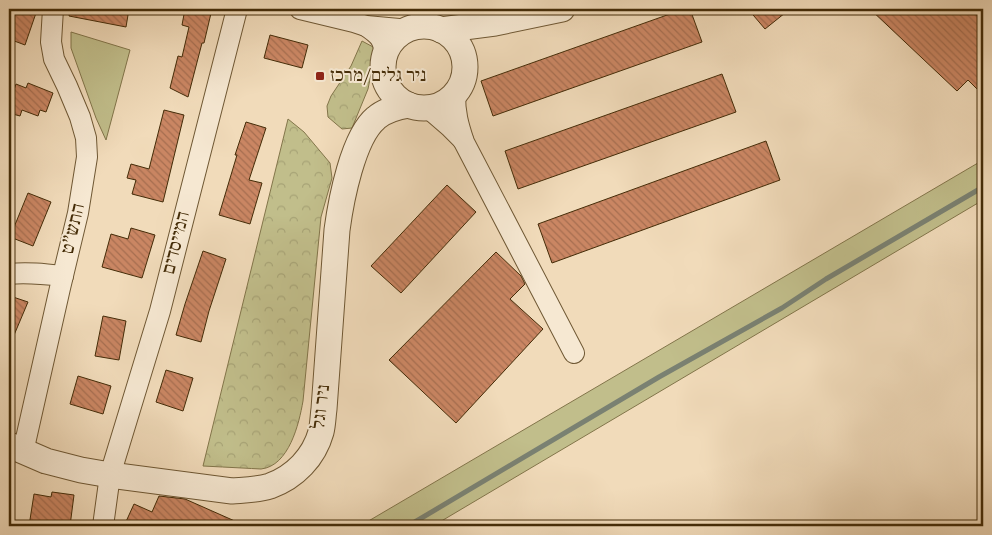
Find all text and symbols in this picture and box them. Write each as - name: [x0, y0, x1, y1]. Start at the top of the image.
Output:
- place label: ניר גלים/מרכז: [330, 63, 426, 90]
- marker: ניר גלים/מרכז: [314, 70, 326, 82]
- street label: התש"ט: [55, 201, 93, 257]
- street label: המייסדים: [156, 209, 198, 277]
- street label: ניר וגל: [306, 383, 338, 431]

